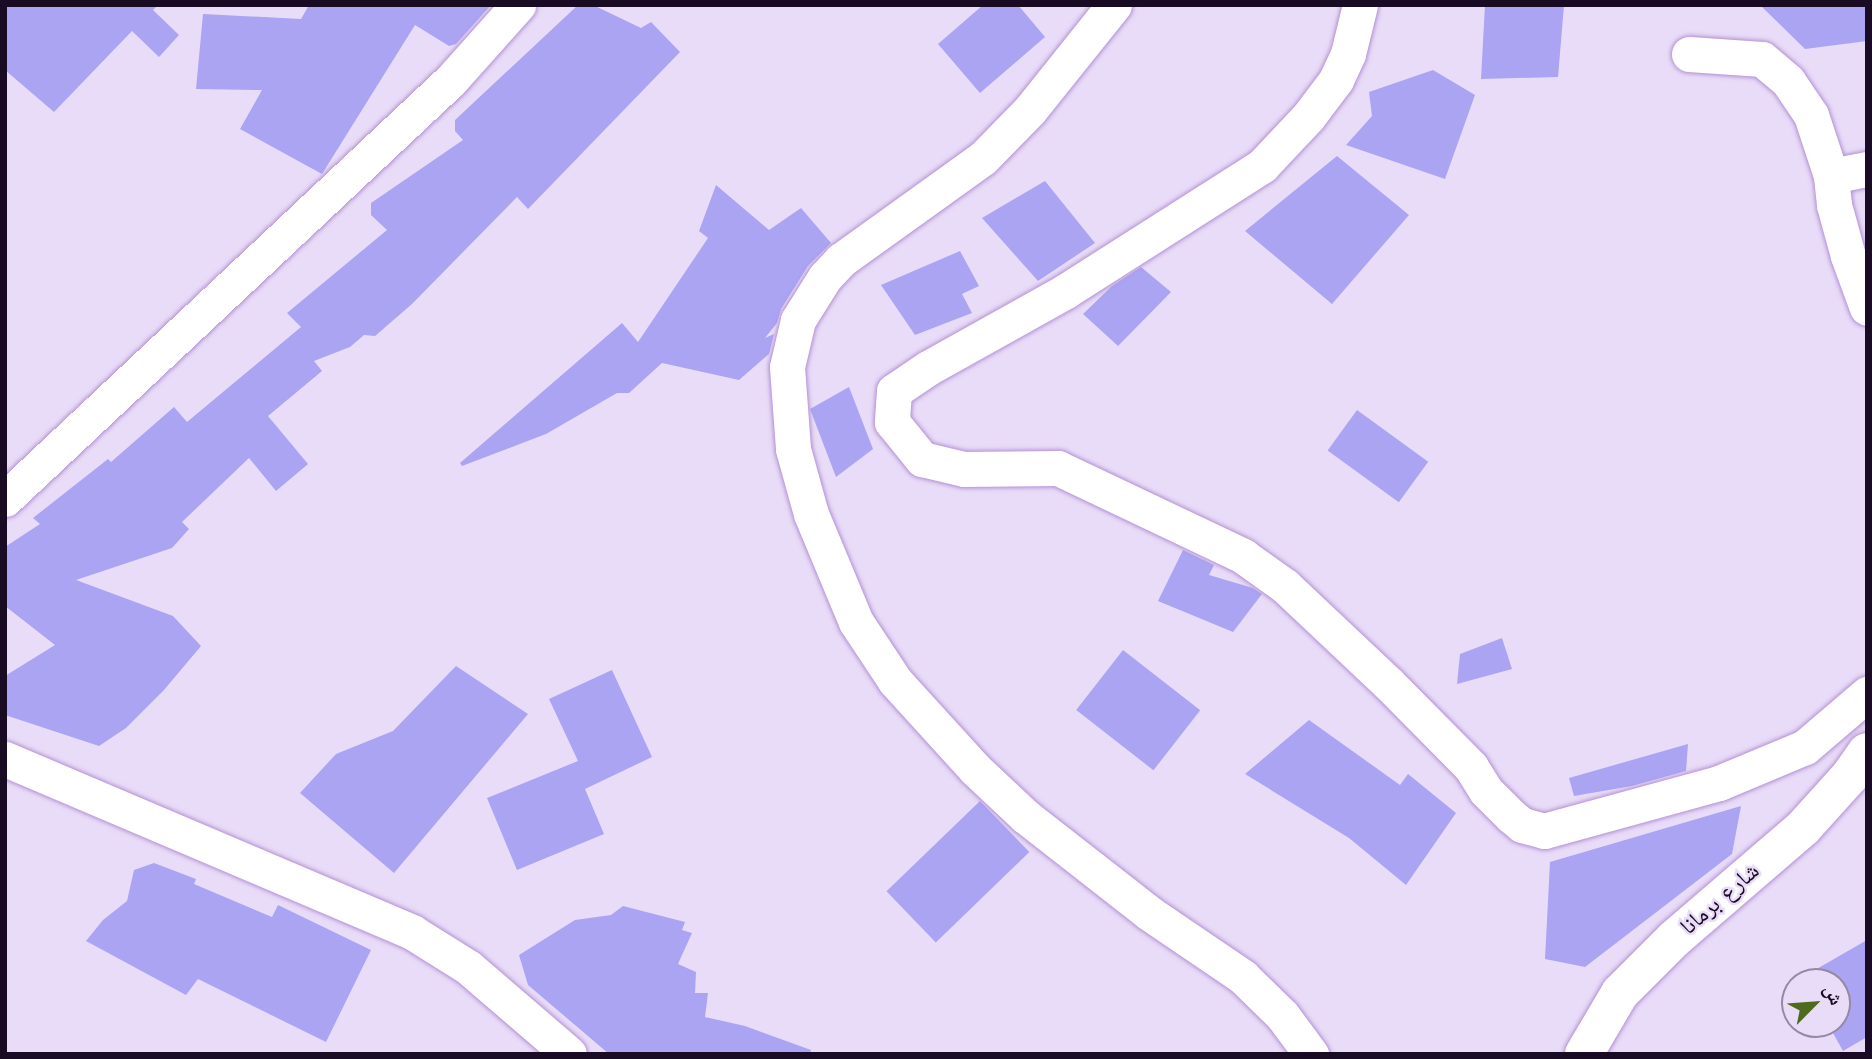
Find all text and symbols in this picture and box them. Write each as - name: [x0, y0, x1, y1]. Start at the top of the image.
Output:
- street label: شارع برمانا: [1675, 857, 1765, 941]
- north arrow: [1781, 968, 1851, 1038]
- text: ش: [1819, 981, 1848, 1009]

